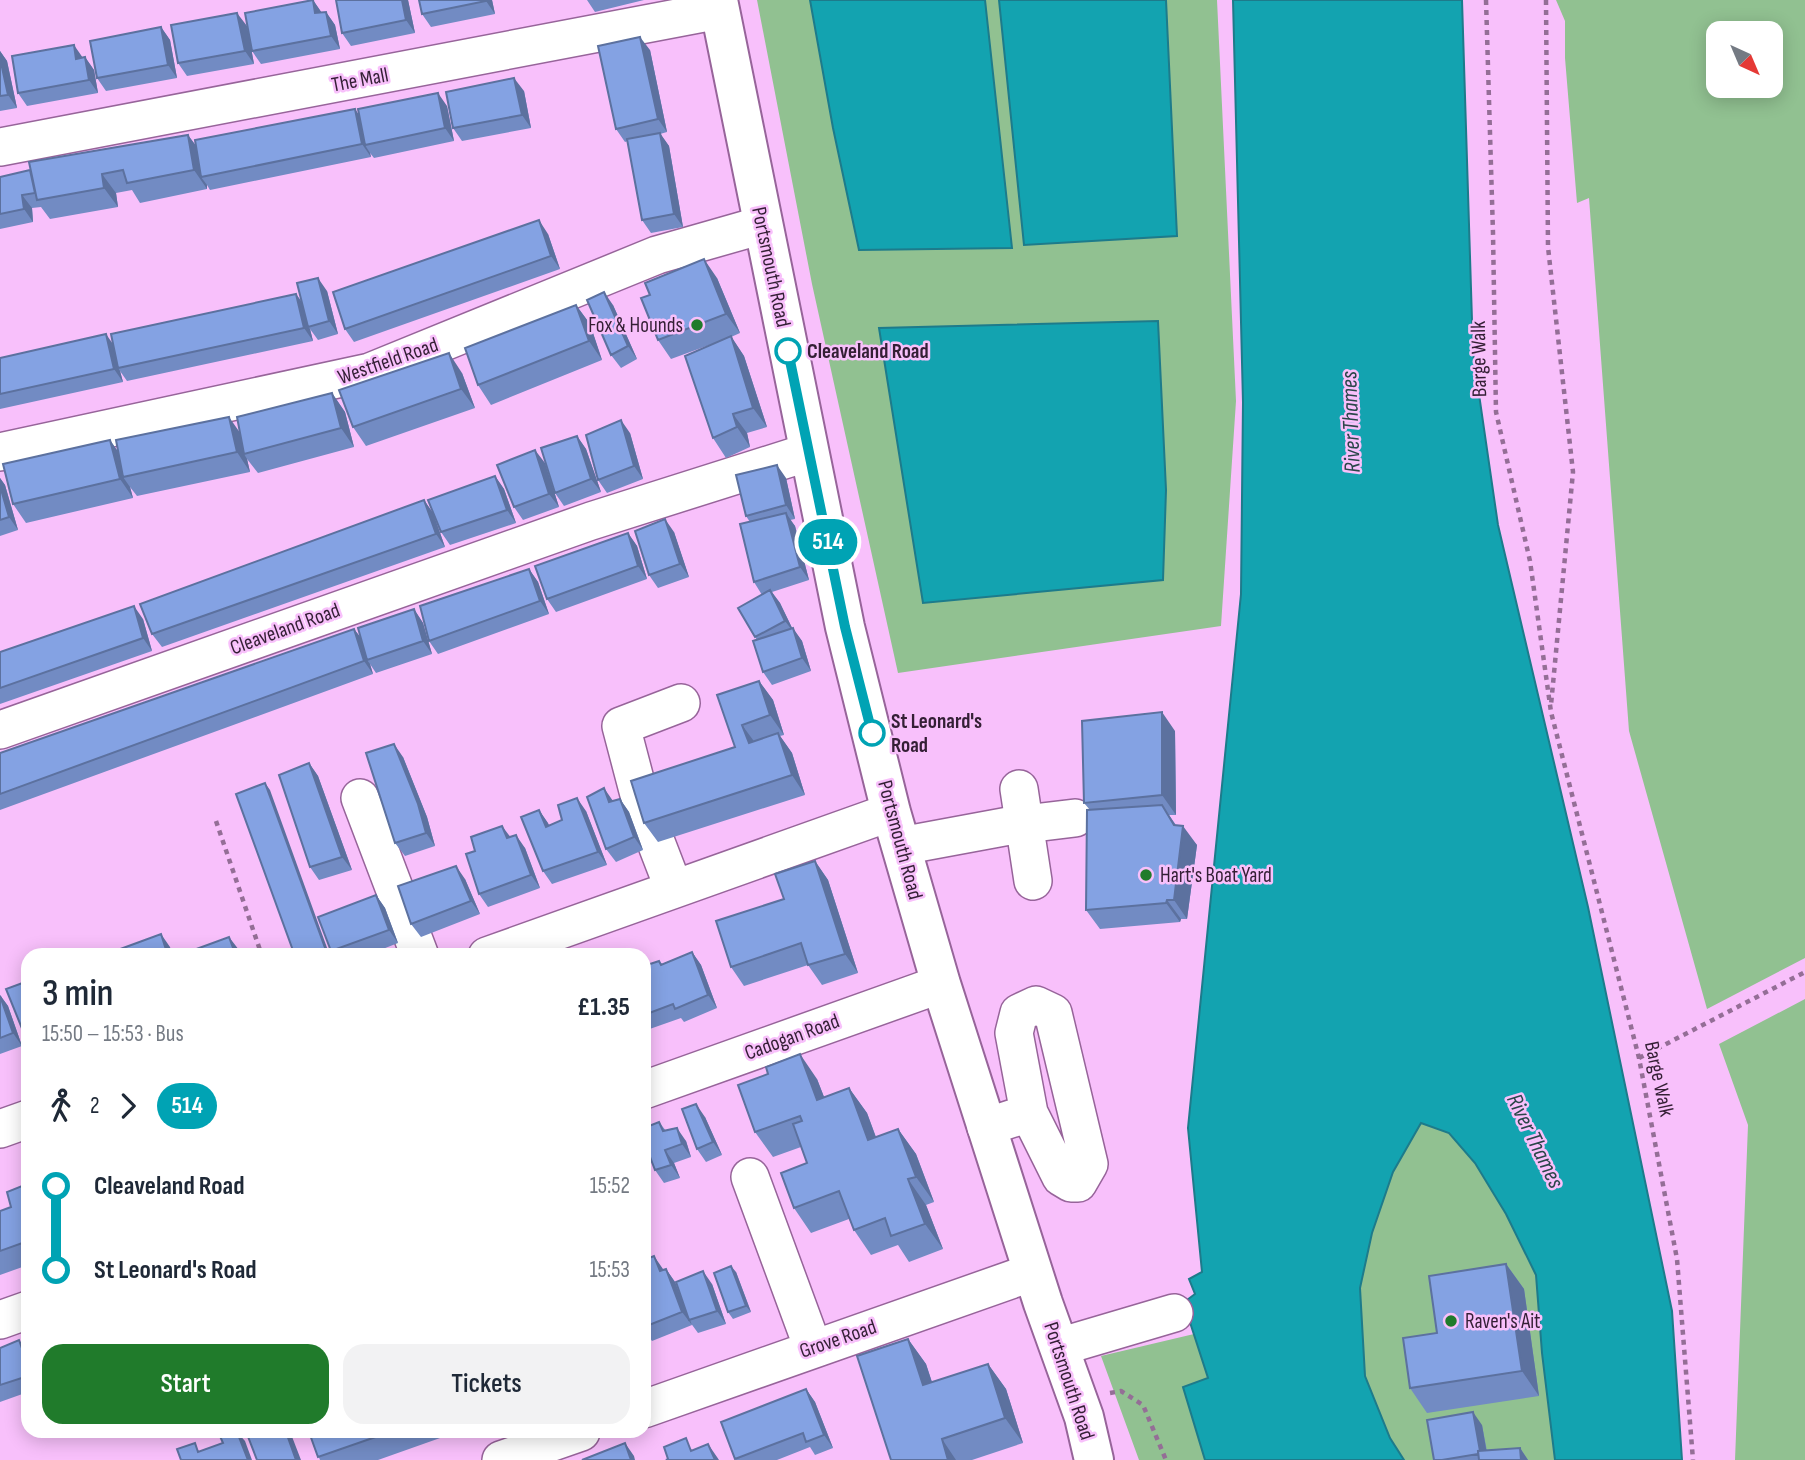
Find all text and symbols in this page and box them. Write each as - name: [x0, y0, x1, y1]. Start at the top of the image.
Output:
- north arrow: [1706, 21, 1783, 98]
- map controls: [1706, 21, 1783, 98]
- street label: The Mall: [329, 62, 391, 98]
- street label: Portsmouth Road: [746, 205, 796, 329]
- place label: Fox & Hounds: [588, 313, 683, 338]
- marker: Fox & Hounds: [689, 317, 705, 333]
- street label: Barge Walk: [1466, 321, 1492, 397]
- street label: Westfield Road: [335, 332, 441, 390]
- marker: Cleaveland Road: [775, 338, 801, 364]
- place label: Cleaveland Road: [807, 339, 929, 364]
- water label: River Thames: [1335, 371, 1367, 473]
- line badge: 514: [788, 519, 868, 565]
- text: 514: [812, 527, 844, 556]
- street label: Cleaveland Road: [227, 598, 343, 660]
- place label: St Leonard's Road: [891, 709, 982, 758]
- marker: St Leonard's Road: [859, 720, 885, 746]
- street label: Portsmouth Road: [872, 778, 928, 902]
- place label: Hart's Boat Yard: [1160, 863, 1272, 888]
- marker: Hart's Boat Yard: [1138, 867, 1154, 883]
- text: 3 min: [42, 971, 113, 1016]
- text: £1.35: [577, 992, 630, 1023]
- street label: Cadogan Road: [741, 1008, 843, 1066]
- text: 15:50 – 15:53 · Bus: [42, 1020, 184, 1048]
- street label: Barge Walk: [1639, 1039, 1679, 1119]
- icon: walk: [42, 1087, 80, 1125]
- icon: forward: [109, 1087, 147, 1125]
- water label: River Thames: [1500, 1089, 1570, 1193]
- text: 514: [171, 1091, 203, 1120]
- text: 2: [90, 1092, 99, 1120]
- text: Cleaveland Road: [94, 1171, 245, 1202]
- text: 15:52: [590, 1172, 630, 1200]
- text: St Leonard's Road: [94, 1255, 257, 1286]
- text: 15:53: [590, 1256, 630, 1284]
- place label: Raven's Ait: [1465, 1309, 1540, 1334]
- marker: Raven's Ait: [1443, 1313, 1459, 1329]
- street label: Grove Road: [796, 1314, 880, 1364]
- street label: Portsmouth Road: [1038, 1319, 1100, 1443]
- button: Start: [42, 1344, 329, 1424]
- button: Tickets: [343, 1344, 630, 1424]

